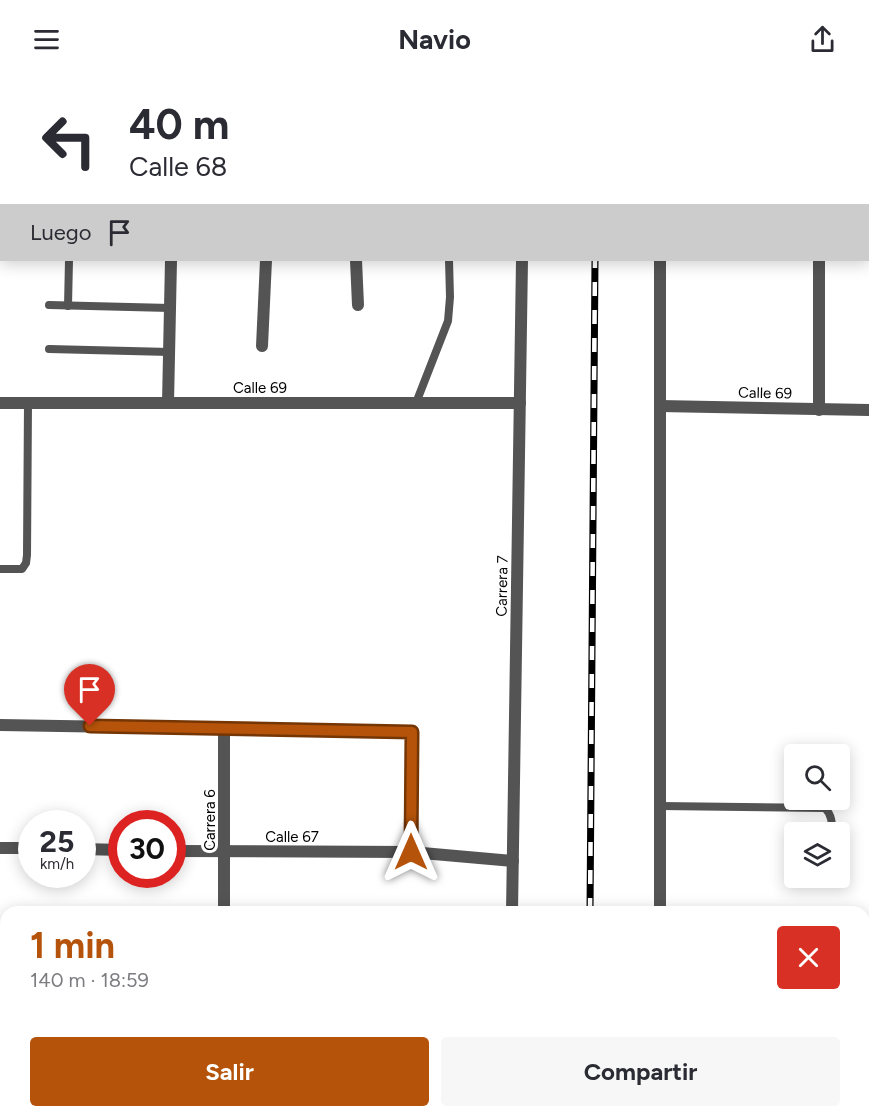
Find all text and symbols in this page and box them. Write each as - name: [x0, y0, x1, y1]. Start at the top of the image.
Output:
- icon: menu: [30, 23, 63, 56]
- text: Navio: [398, 23, 471, 56]
- icon: share: [806, 23, 839, 56]
- text: 40 m: [129, 99, 229, 150]
- icon: left: [30, 102, 108, 180]
- text: Calle 68: [129, 150, 227, 183]
- icon: arrive: [103, 216, 136, 249]
- text: Luego: [30, 219, 91, 246]
- street label: Calle 69: [233, 379, 287, 397]
- street label: Calle 69: [738, 384, 792, 402]
- street label: Carrera 7: [492, 555, 512, 617]
- pin: [64, 664, 115, 726]
- icon: arrive: [73, 673, 106, 706]
- map controls: [784, 744, 850, 888]
- button: search: [784, 744, 850, 810]
- street label: Carrera 6: [201, 789, 219, 851]
- speed limit sign: 30: [108, 810, 186, 888]
- position arrow: [379, 820, 443, 884]
- button: layers: [784, 822, 850, 888]
- text: 25: [40, 823, 74, 860]
- street label: Calle 67: [265, 828, 319, 846]
- text: km/h: [40, 855, 74, 873]
- text: 1 min: [30, 924, 115, 967]
- button: close: [777, 926, 840, 989]
- text: 140 m · 18:59: [30, 968, 149, 992]
- button: Salir: [30, 1037, 429, 1106]
- button: Compartir: [441, 1037, 840, 1106]

